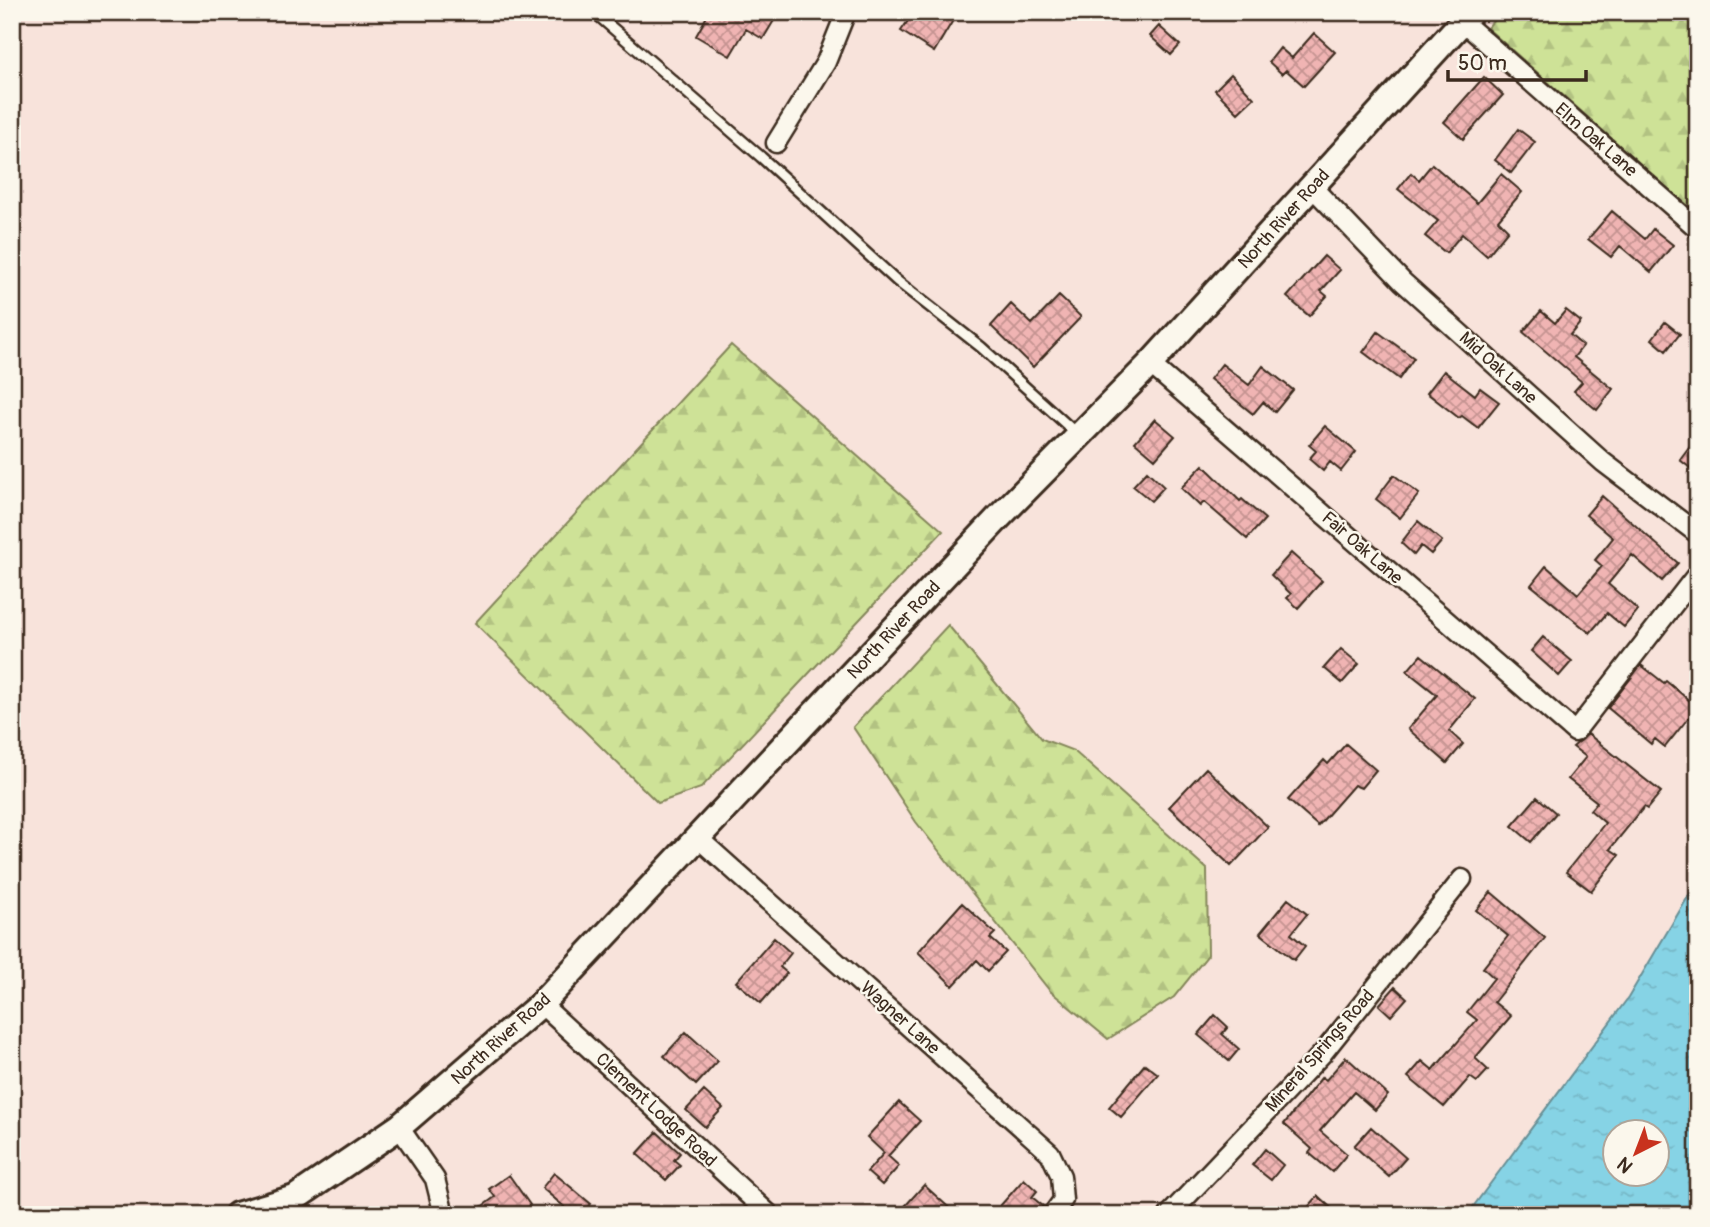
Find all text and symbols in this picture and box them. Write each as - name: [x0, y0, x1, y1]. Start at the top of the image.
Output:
- scale bar: [1448, 38, 1586, 82]
- text: 50 m: [1458, 50, 1507, 77]
- street label: Elm Oak Lane: [1550, 98, 1642, 182]
- street label: North River Road: [1233, 164, 1335, 274]
- street label: Mid Oak Lane: [1454, 327, 1542, 409]
- street label: Fair Oak Lane: [1317, 507, 1407, 590]
- street label: North River Road: [842, 576, 946, 684]
- street label: Wagner Lane: [855, 976, 945, 1060]
- street label: Mineral Springs Road: [1260, 985, 1380, 1117]
- street label: North River Road: [446, 988, 556, 1090]
- street label: Clement Lodge Road: [591, 1048, 721, 1172]
- north arrow: [1602, 1118, 1672, 1188]
- text: N: [1612, 1152, 1638, 1178]

